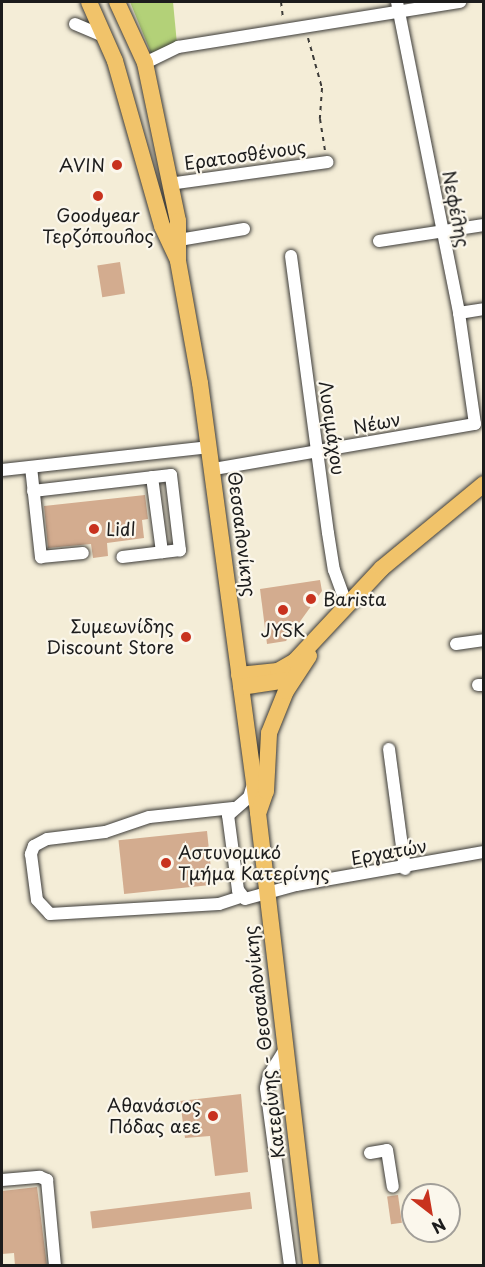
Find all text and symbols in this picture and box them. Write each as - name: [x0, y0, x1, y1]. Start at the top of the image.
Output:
- street label: Ερατοσθένους: [183, 136, 307, 174]
- place label: AVIN: [59, 154, 105, 176]
- marker: AVIN: [110, 158, 124, 172]
- street label: Νεφέλης: [438, 169, 474, 249]
- marker: Goodyear Τερζόπουλος: [91, 189, 105, 203]
- place label: Goodyear Τερζόπουλος: [42, 205, 154, 248]
- street label: Λυσιμάχου: [315, 380, 349, 476]
- street label: Νέων: [352, 408, 402, 438]
- street label: Θεσσαλονίκης: [224, 470, 260, 598]
- place label: Lidl: [106, 518, 136, 540]
- marker: Lidl: [87, 522, 101, 536]
- place label: Barista: [323, 588, 386, 610]
- marker: Barista: [304, 592, 318, 606]
- marker: JYSK: [276, 603, 290, 617]
- place label: Συμεωνίδης Discount Store: [46, 616, 174, 658]
- place label: JYSK: [261, 619, 305, 641]
- marker: Συμεωνίδης Discount Store: [179, 630, 193, 644]
- street label: Εργατών: [349, 835, 429, 869]
- place label: Αστυνομικό Τμήμα Κατερίνης: [178, 842, 331, 884]
- marker: Αστυνομικό Τμήμα Κατερίνης: [159, 856, 173, 870]
- street label: Κατερίνης - Θεσσαλονίκης: [239, 924, 289, 1160]
- place label: Αθανάσιος Πόδας αεε: [107, 1095, 201, 1138]
- marker: Αθανάσιος Πόδας αεε: [206, 1109, 220, 1123]
- north arrow: [401, 1183, 461, 1243]
- text: N: [428, 1213, 451, 1240]

